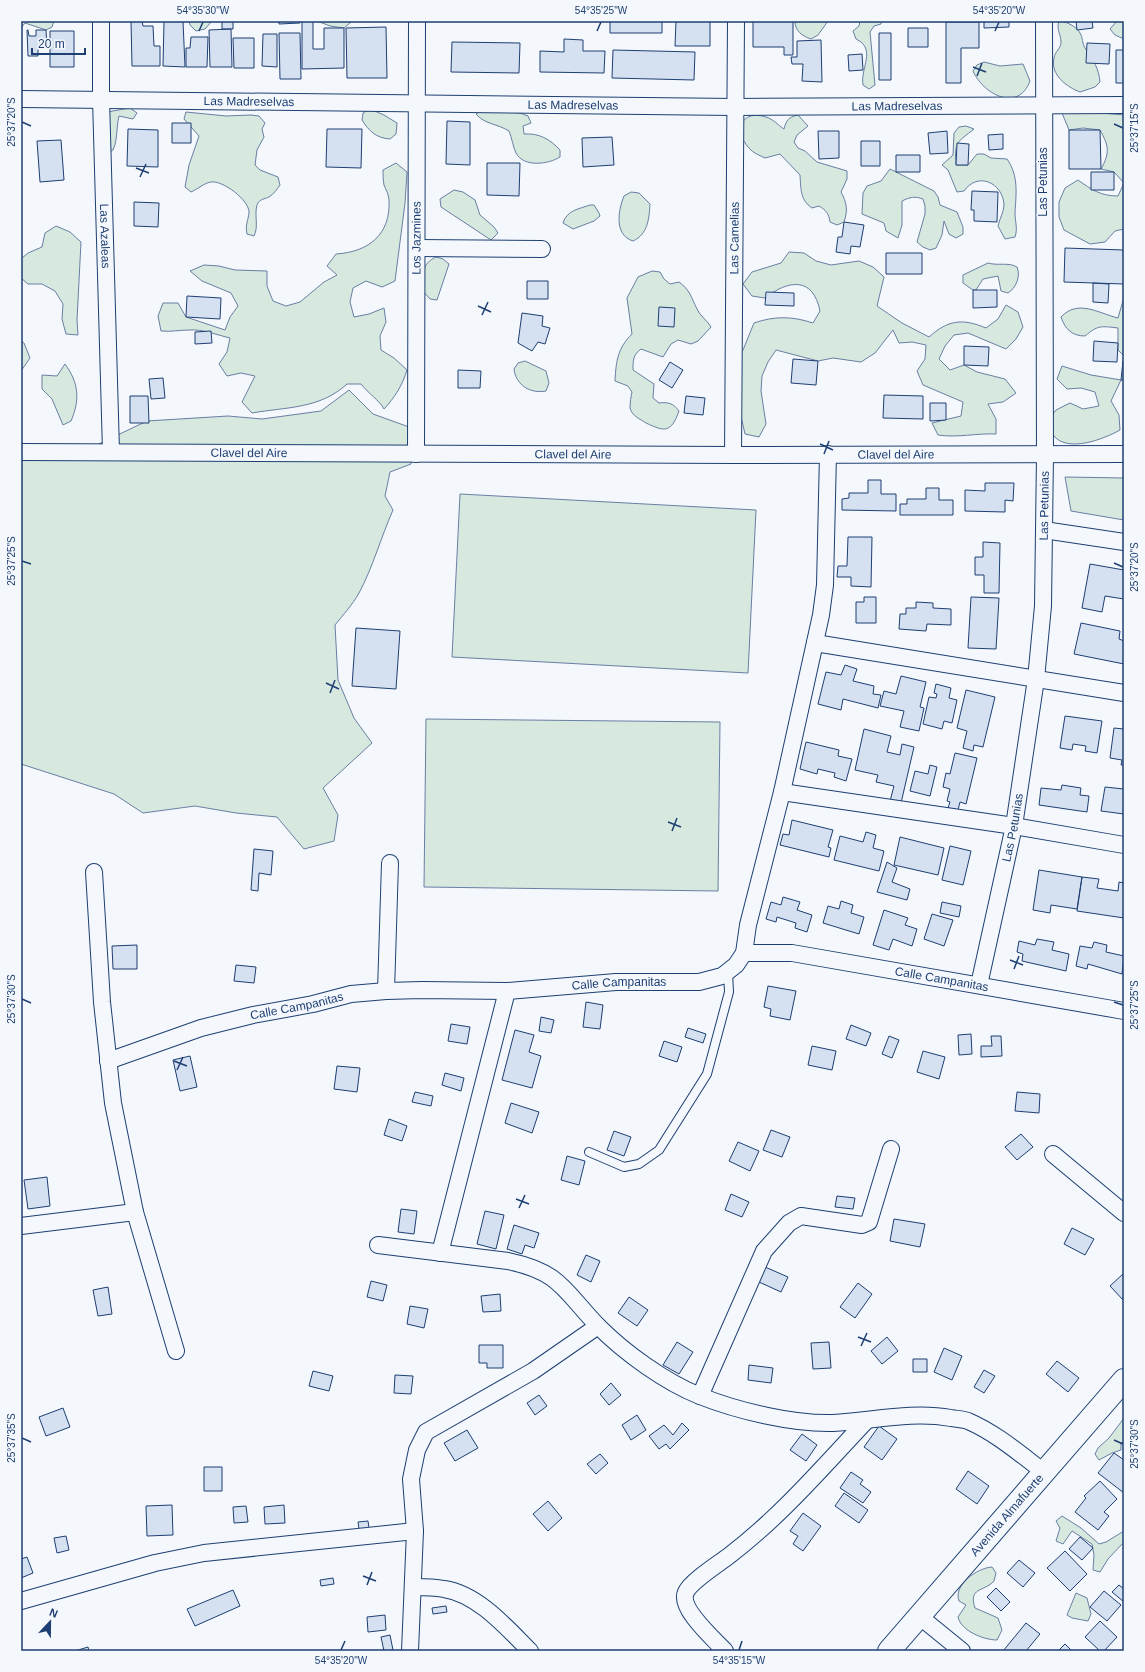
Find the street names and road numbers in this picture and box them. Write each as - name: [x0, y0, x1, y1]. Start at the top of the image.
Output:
- street label: Las Madreselvas: [203, 94, 294, 109]
- street label: Las Madreselvas: [527, 98, 618, 113]
- street label: Las Madreselvas: [852, 99, 942, 113]
- street label: Las Petunias: [1036, 147, 1050, 217]
- street label: Los Jazmines: [409, 201, 424, 275]
- street label: Las Camelias: [727, 202, 742, 274]
- street label: Las Azaleas: [97, 203, 113, 269]
- street label: Clavel del Aire: [211, 446, 288, 460]
- street label: Clavel del Aire: [535, 447, 612, 461]
- street label: Clavel del Aire: [858, 447, 935, 462]
- street label: Las Petunias: [1037, 471, 1052, 541]
- street label: Las Petunias: [999, 792, 1026, 863]
- street label: Calle Campanitas: [894, 964, 990, 994]
- street label: Calle Campanitas: [571, 975, 666, 993]
- street label: Calle Campanitas: [249, 989, 345, 1022]
- street label: Avenida Almafuerte: [968, 1471, 1046, 1559]

